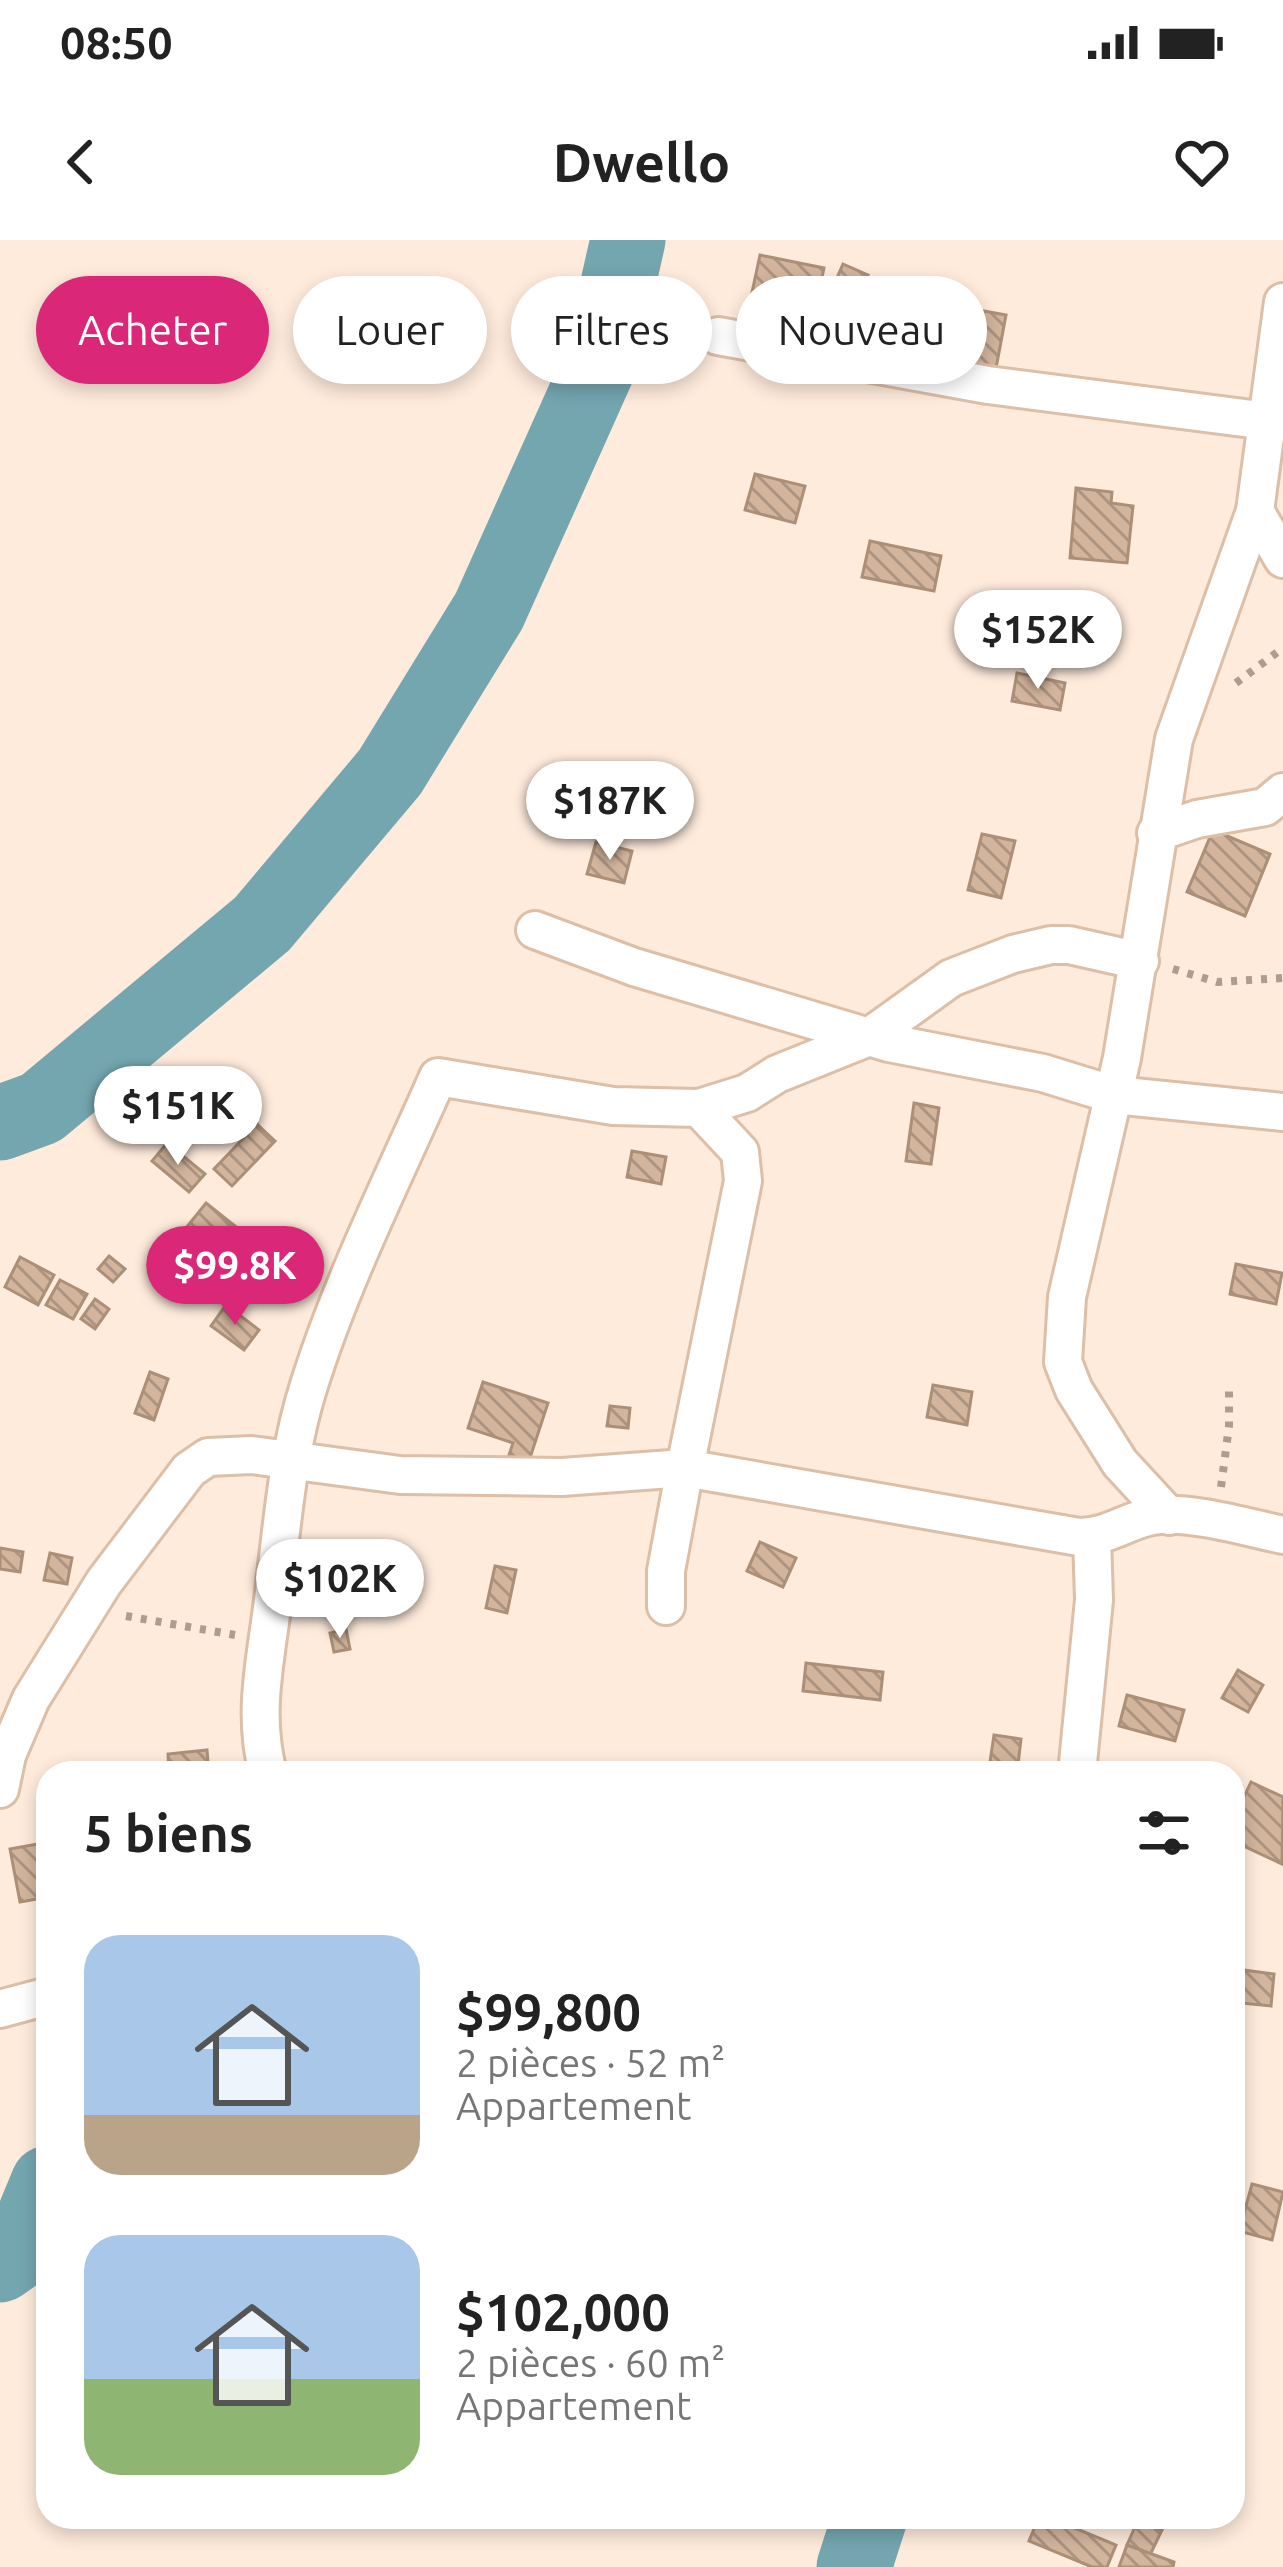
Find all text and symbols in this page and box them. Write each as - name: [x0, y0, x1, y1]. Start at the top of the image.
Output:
- text: 08:50: [60, 17, 173, 68]
- icon: back: [48, 129, 114, 195]
- icon: heart: [1169, 129, 1235, 195]
- text: Dwello: [553, 132, 730, 192]
- chip: Acheter: [36, 276, 269, 384]
- chip: Louer: [293, 276, 487, 384]
- chip: Filtres: [511, 276, 712, 384]
- chip: Nouveau: [736, 276, 987, 384]
- pin: $152K: [954, 590, 1122, 692]
- text: $152K: [981, 607, 1095, 650]
- pin: $187K: [526, 761, 694, 863]
- text: $187K: [553, 778, 667, 821]
- pin: $151K: [94, 1066, 262, 1168]
- text: $151K: [121, 1083, 235, 1126]
- pin: $99.8K: [137, 1226, 333, 1328]
- text: $99.8K: [173, 1243, 297, 1286]
- pin: $102K: [256, 1539, 424, 1641]
- text: $102K: [283, 1556, 397, 1599]
- icon: filters: [1131, 1800, 1197, 1866]
- text: 5 biens: [84, 1804, 253, 1862]
- icon: home: [180, 1983, 324, 2127]
- text: $99,800: [456, 1983, 641, 2041]
- text: 2 pièces · 52 m²: [456, 2041, 725, 2084]
- text: Appartement: [456, 2084, 691, 2127]
- icon: home: [180, 2283, 324, 2427]
- text: $102,000: [456, 2283, 670, 2341]
- text: 2 pièces · 60 m²: [456, 2341, 725, 2384]
- text: Appartement: [456, 2384, 691, 2427]

